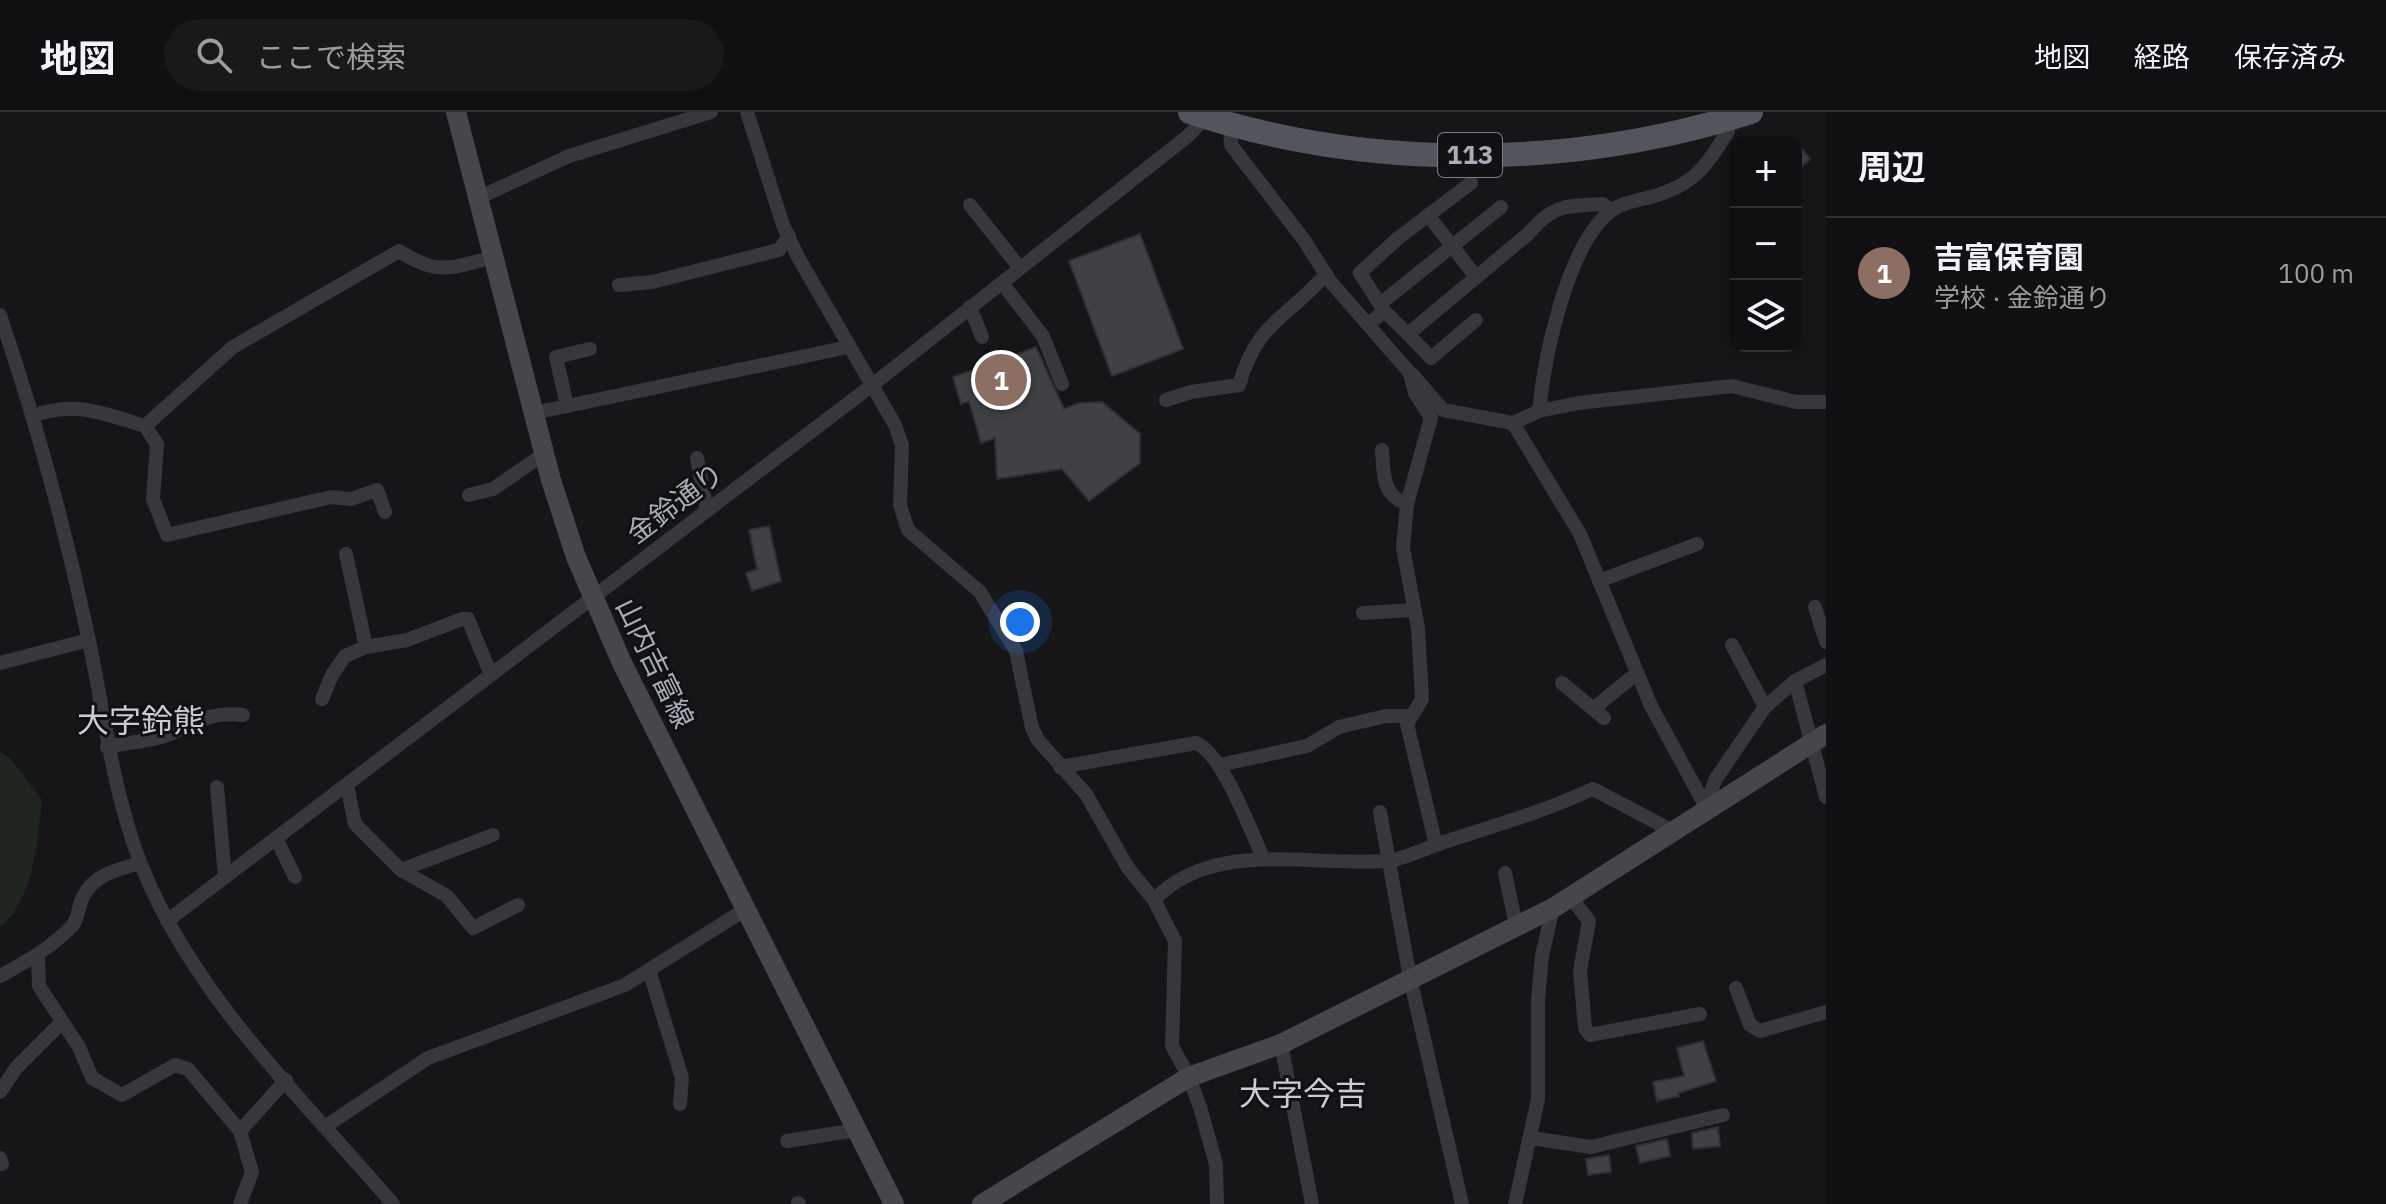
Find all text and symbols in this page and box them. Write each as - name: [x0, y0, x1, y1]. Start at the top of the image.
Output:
- search box: [164, 19, 724, 91]
- text: 地図: [40, 33, 116, 82]
- icon: search: [192, 33, 236, 77]
- text: ここで検索: [256, 37, 406, 76]
- text: 地図: [2034, 38, 2090, 75]
- text: 経路: [2134, 38, 2190, 75]
- text: 保存済み: [2234, 38, 2346, 75]
- road number: 113: [1438, 133, 1502, 177]
- map controls: [1730, 136, 1802, 352]
- button: +: [1730, 136, 1802, 208]
- text: 周辺: [1858, 144, 1926, 188]
- button: −: [1730, 208, 1802, 280]
- text: 吉富保育園: [1934, 237, 2084, 276]
- text: 1: [1876, 256, 1892, 290]
- text: 100 m: [2278, 256, 2354, 290]
- button: layers: [1730, 280, 1802, 352]
- text: 学校 · 金鈴通り: [1934, 280, 2111, 314]
- pin: 1: [975, 350, 1027, 410]
- street label: 金鈴通り: [619, 454, 731, 551]
- street label: 山内吉富線: [608, 592, 703, 734]
- your location: [1000, 602, 1040, 642]
- district label: 大字鈴熊: [77, 699, 205, 741]
- district label: 大字今吉: [1239, 1072, 1367, 1114]

